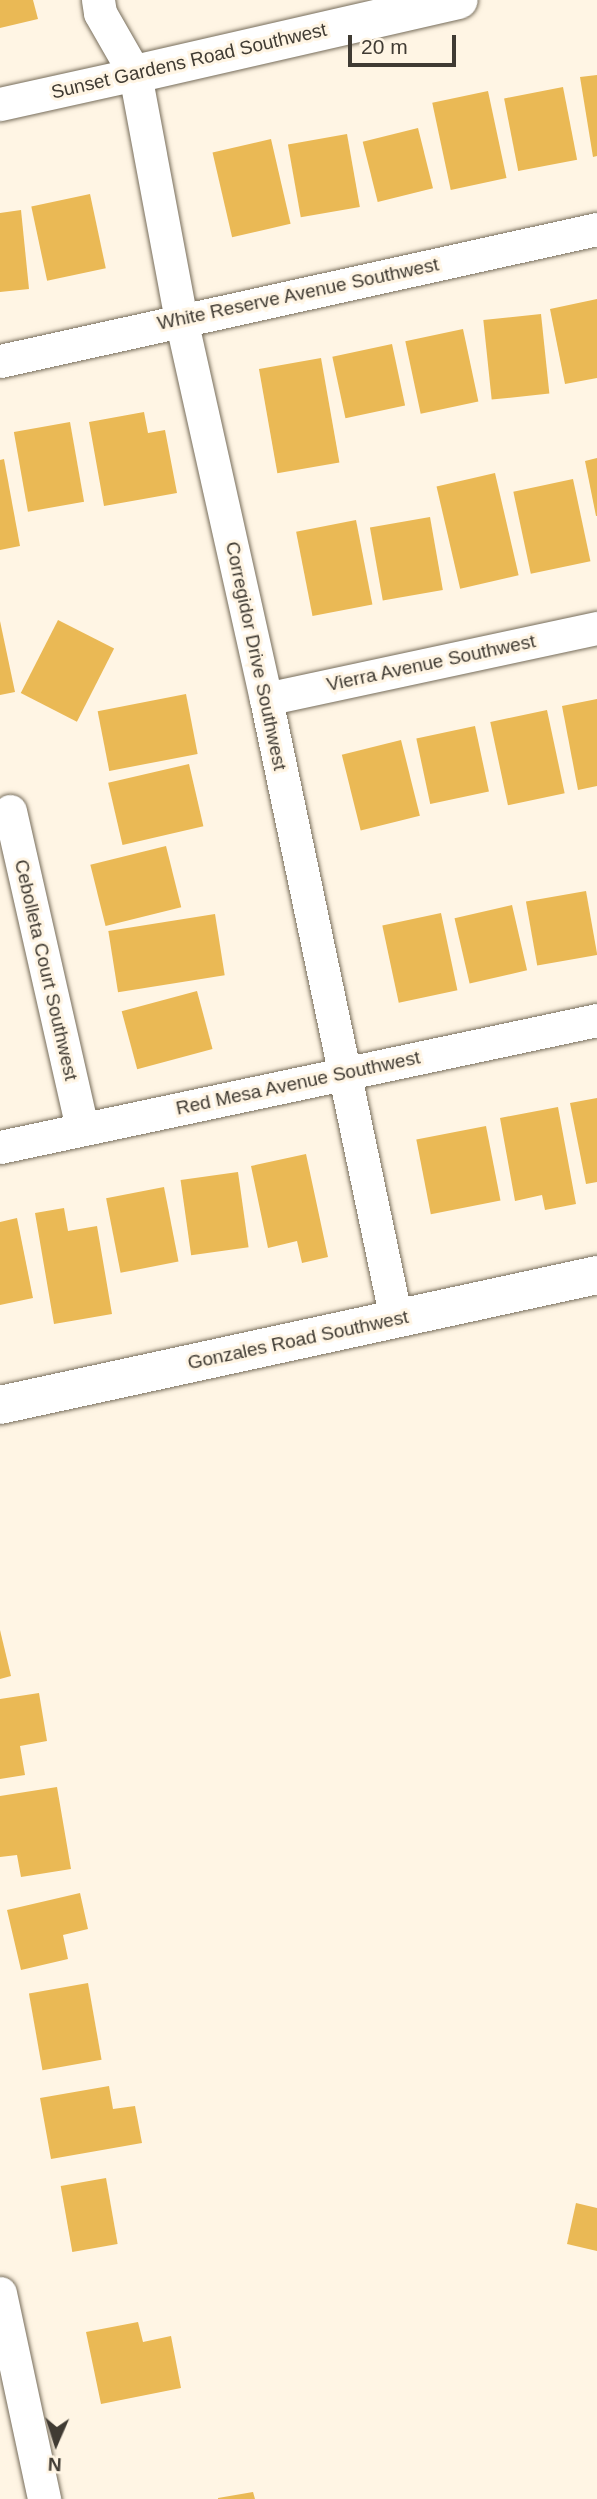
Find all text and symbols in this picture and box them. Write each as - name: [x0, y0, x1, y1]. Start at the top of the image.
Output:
- street label: Sunset Gardens Road Southwest: [49, 18, 329, 104]
- scale bar: [352, 21, 461, 65]
- text: 20 m: [361, 35, 408, 58]
- street label: White Reserve Avenue Southwest: [155, 253, 441, 335]
- street label: Corregidor Drive Southwest: [221, 539, 291, 773]
- street label: Vierra Avenue Southwest: [324, 630, 538, 696]
- street label: Cebolleta Court Southwest: [9, 857, 83, 1083]
- street label: Red Mesa Avenue Southwest: [173, 1046, 423, 1120]
- street label: Gonzales Road Southwest: [186, 1305, 410, 1375]
- north arrow: [21, 2408, 91, 2478]
- text: N: [47, 2454, 62, 2475]

